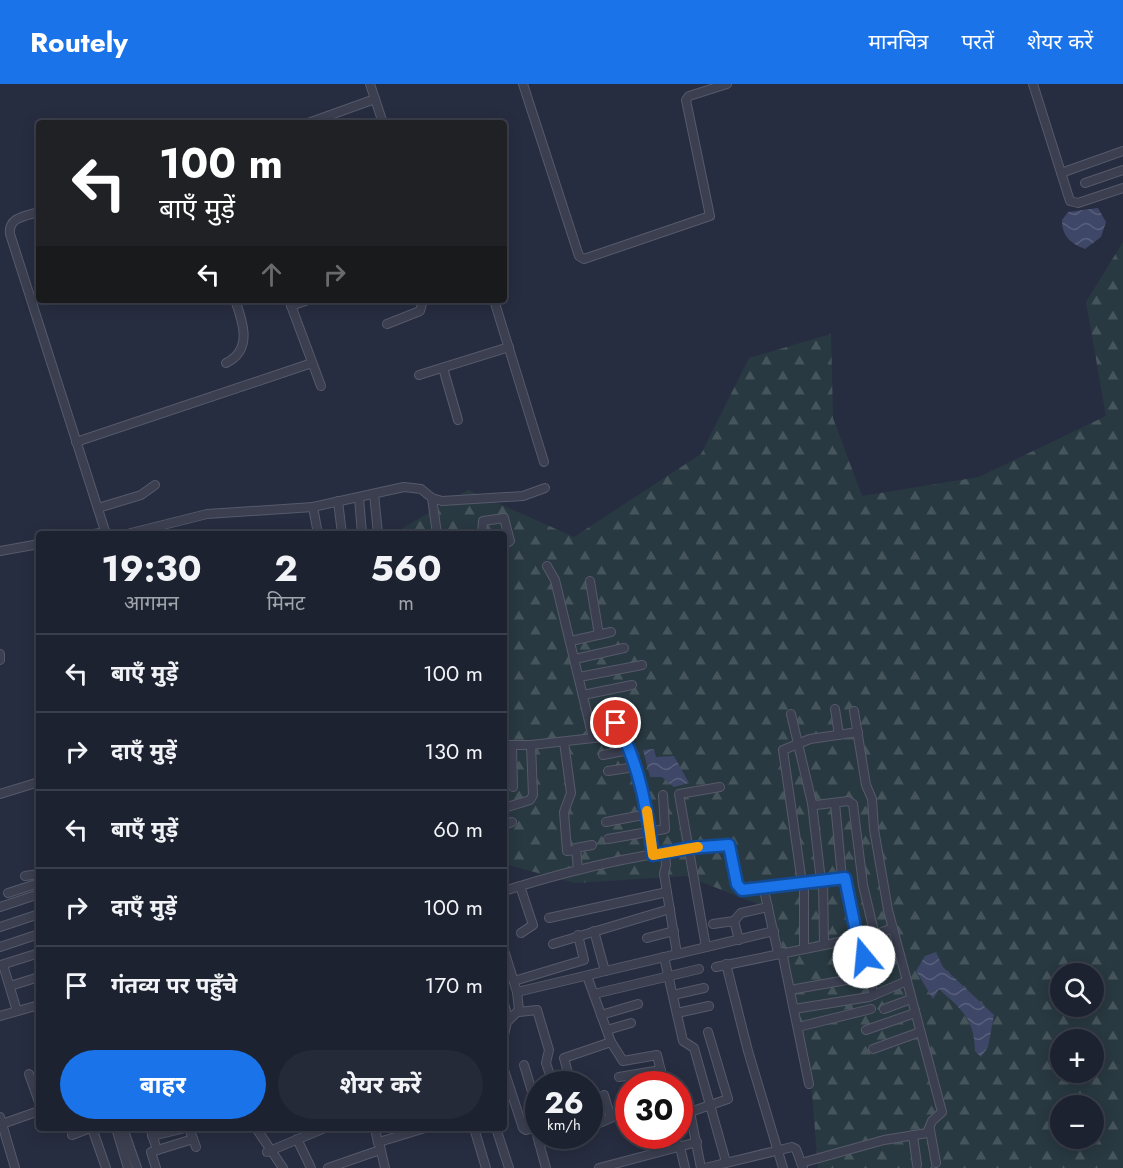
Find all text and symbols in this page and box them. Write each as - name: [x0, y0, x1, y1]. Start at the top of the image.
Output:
- text: Routely: [30, 22, 128, 63]
- text: मानचित्र: [868, 27, 928, 57]
- text: परतें: [961, 27, 994, 57]
- text: शेयर करें: [1027, 27, 1093, 57]
- text: 100 m: [159, 133, 283, 194]
- icon: left: [60, 144, 138, 222]
- text: बाएँ मुड़ें: [159, 189, 235, 228]
- icon: left: [192, 258, 225, 291]
- icon: ahead: [255, 258, 288, 291]
- icon: right: [318, 258, 351, 291]
- text: 19:30: [101, 542, 202, 594]
- text: 2: [274, 542, 298, 594]
- text: 560: [371, 542, 442, 594]
- text: आगमन: [124, 589, 179, 618]
- text: मिनट: [267, 589, 305, 618]
- text: m: [398, 589, 414, 618]
- icon: left: [60, 657, 93, 690]
- text: बाएँ मुड़ें: [111, 657, 178, 689]
- text: 100 m: [423, 657, 483, 689]
- pin: [590, 697, 641, 748]
- icon: arrive: [599, 706, 632, 739]
- icon: right: [60, 735, 93, 768]
- text: दाएँ मुड़ें: [111, 735, 177, 767]
- text: 130 m: [424, 735, 483, 767]
- icon: left: [60, 813, 93, 846]
- text: बाएँ मुड़ें: [111, 813, 178, 845]
- text: 60 m: [433, 813, 483, 845]
- icon: right: [60, 891, 93, 924]
- text: दाएँ मुड़ें: [111, 891, 177, 923]
- text: 100 m: [423, 891, 483, 923]
- position arrow: [832, 925, 896, 989]
- map controls: [1050, 963, 1104, 1149]
- button: search: [1050, 963, 1104, 1017]
- icon: arrive: [60, 969, 93, 1002]
- text: गंतव्य पर पहुँचे: [111, 969, 237, 1001]
- text: 170 m: [425, 969, 483, 1001]
- button: +: [1050, 1029, 1104, 1083]
- button: बाहर: [60, 1050, 266, 1119]
- button: शेयर करें: [278, 1050, 483, 1119]
- speed limit sign: 30: [615, 1071, 693, 1149]
- text: 26: [544, 1081, 584, 1124]
- button: −: [1050, 1095, 1104, 1149]
- text: km/h: [547, 1114, 581, 1136]

